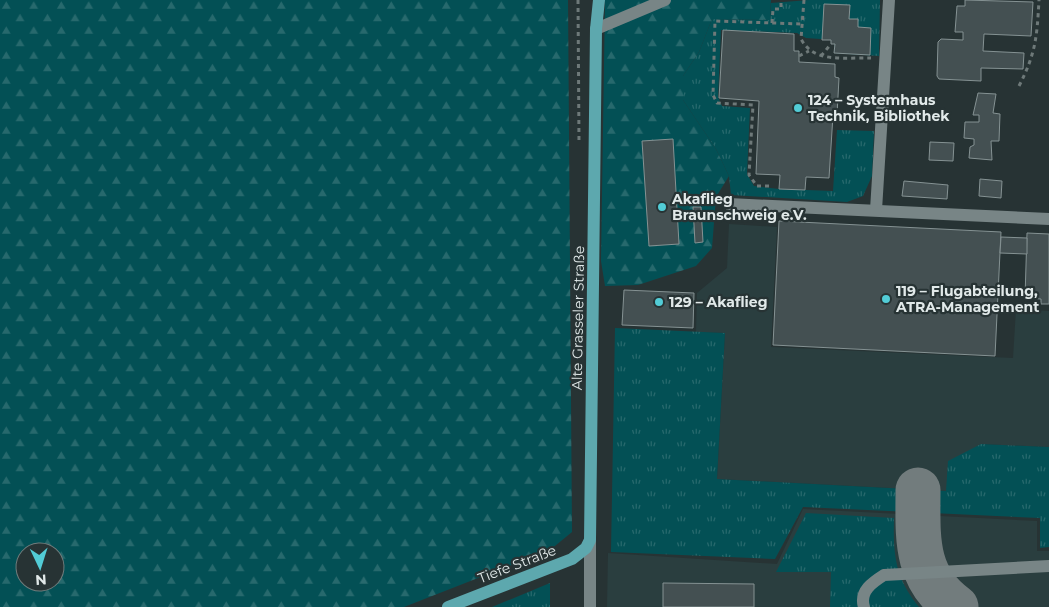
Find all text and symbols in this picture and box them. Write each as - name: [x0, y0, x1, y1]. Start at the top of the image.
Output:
- place label: 124 – Systemhaus Technik, Bibliothek: [808, 91, 950, 125]
- marker: 124 – Systemhaus Technik, Bibliothek: [792, 102, 804, 114]
- place label: Akaflieg Braunschweig e.V.: [671, 190, 807, 224]
- marker: Akaflieg Braunschweig e.V.: [656, 201, 668, 213]
- street label: Alte Grasseler Straße: [568, 246, 588, 390]
- place label: 119 – Flugabteilung, ATRA-Management: [895, 282, 1039, 316]
- place label: 129 – Akaflieg: [669, 293, 767, 311]
- marker: 119 – Flugabteilung, ATRA-Management: [880, 293, 892, 305]
- marker: 129 – Akaflieg: [653, 296, 665, 308]
- street label: Tiefe Straße: [475, 541, 559, 587]
- north arrow: [15, 542, 65, 592]
- text: N: [35, 571, 47, 589]

